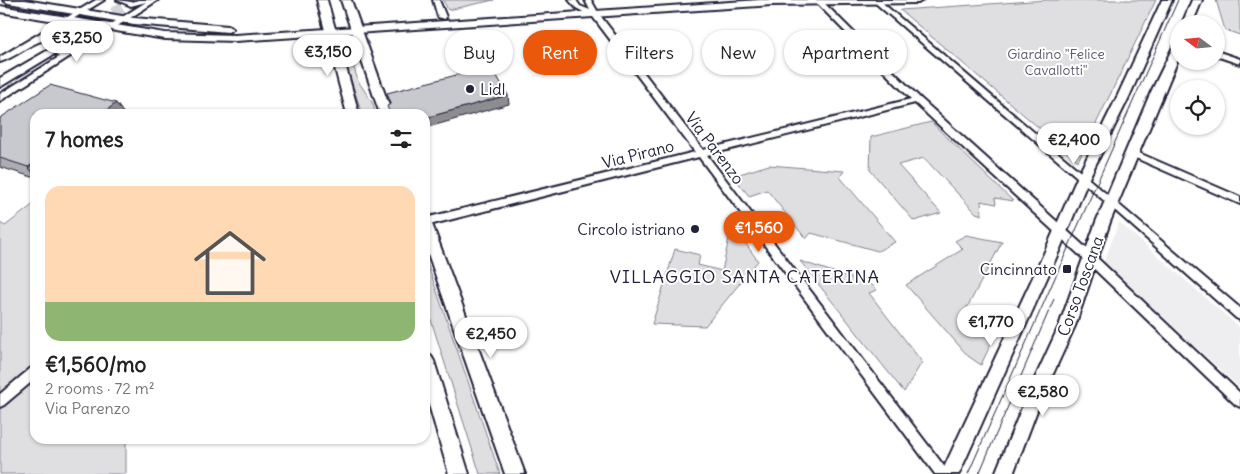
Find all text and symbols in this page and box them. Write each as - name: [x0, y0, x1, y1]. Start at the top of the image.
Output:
- north arrow: [1170, 15, 1225, 70]
- map controls: [1170, 15, 1225, 135]
- pin: €3,250: [36, 20, 118, 63]
- text: €3,250: [51, 27, 103, 47]
- chip: Buy: [445, 30, 513, 75]
- chip: Rent: [523, 30, 597, 75]
- chip: Filters: [607, 30, 692, 75]
- chip: New: [702, 30, 774, 75]
- chip: Apartment: [784, 30, 907, 75]
- pin: €3,150: [287, 34, 369, 77]
- text: €3,150: [304, 41, 352, 61]
- park label: Giardino "Felice Cavallotti": [1007, 45, 1105, 79]
- place label: Lidl: [480, 79, 505, 99]
- button: locate: [1170, 80, 1225, 135]
- marker: Lidl: [464, 83, 476, 95]
- street label: Via Parenzo: [681, 108, 749, 188]
- pin: €2,400: [1033, 122, 1115, 165]
- icon: filters: [387, 125, 415, 153]
- text: 7 homes: [45, 126, 124, 153]
- text: €2,400: [1048, 129, 1100, 149]
- street label: Via Pirano: [600, 135, 676, 173]
- pin: €1,560: [718, 210, 800, 253]
- text: €1,560: [735, 217, 783, 237]
- icon: home: [185, 218, 275, 308]
- place label: Circolo istriano: [577, 219, 685, 239]
- marker: Circolo istriano: [689, 223, 701, 235]
- street label: Corso Toscana: [1053, 233, 1107, 339]
- place label: Cincinnato: [980, 259, 1057, 279]
- marker: Cincinnato: [1061, 263, 1073, 275]
- district label: VILLAGGIO SANTA CATERINA: [610, 265, 880, 288]
- pin: €1,770: [950, 304, 1032, 347]
- text: €1,770: [968, 311, 1014, 331]
- pin: €2,450: [450, 316, 532, 359]
- text: €2,450: [465, 323, 517, 343]
- text: €1,560/mo: [45, 351, 146, 378]
- pin: €2,580: [1002, 374, 1084, 417]
- text: 2 rooms · 72 m²: [45, 378, 155, 398]
- text: €2,580: [1017, 381, 1069, 401]
- text: Via Parenzo: [45, 398, 130, 418]

